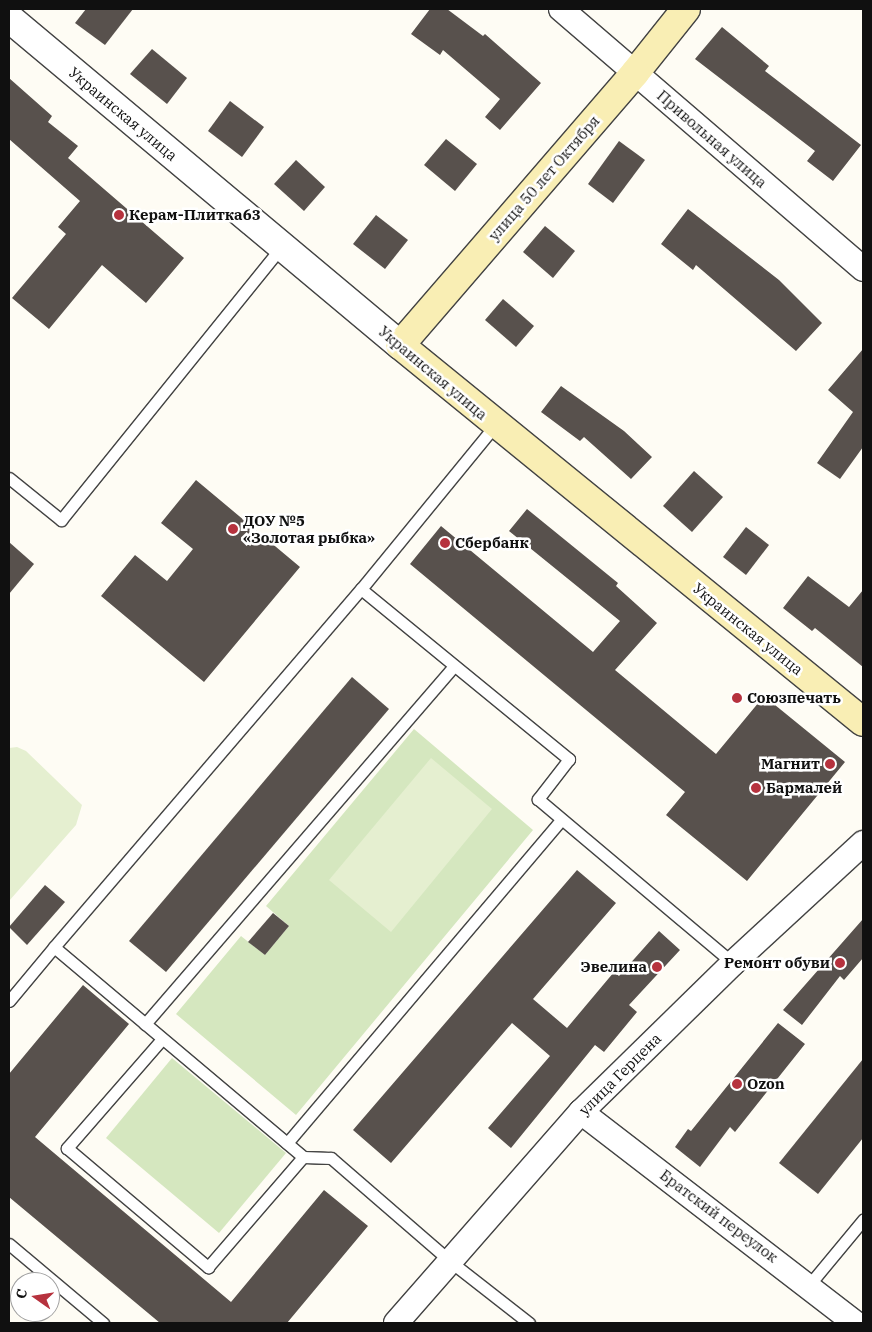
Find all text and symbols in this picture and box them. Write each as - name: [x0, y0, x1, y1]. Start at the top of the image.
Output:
- street label: Украинская улица: [65, 63, 181, 165]
- street label: Привольная улица: [653, 86, 771, 192]
- street label: улица 50 лет Октября: [485, 112, 603, 244]
- place label: Керам-Плитка63: [129, 206, 261, 224]
- marker: Керам-Плитка63: [113, 209, 125, 221]
- street label: Украинская улица: [375, 322, 491, 424]
- place label: ДОУ №5 «Золотая рыбка»: [243, 511, 375, 546]
- marker: ДОУ №5 «Золотая рыбка»: [227, 523, 239, 535]
- place label: Сбербанк: [455, 534, 529, 552]
- marker: Сбербанк: [439, 537, 451, 549]
- street label: Украинская улица: [689, 579, 807, 679]
- place label: Союзпечать: [747, 689, 841, 707]
- marker: Союзпечать: [731, 692, 743, 704]
- place label: Магнит: [761, 755, 820, 773]
- marker: Магнит: [824, 758, 836, 770]
- place label: Бармалей: [766, 779, 842, 797]
- marker: Бармалей: [750, 782, 762, 794]
- place label: Ремонт обуви: [724, 954, 830, 972]
- marker: Ремонт обуви: [834, 957, 846, 969]
- place label: Эвелина: [580, 958, 647, 976]
- marker: Эвелина: [651, 961, 663, 973]
- street label: улица Герцена: [575, 1029, 665, 1119]
- place label: Ozon: [747, 1075, 785, 1093]
- marker: Ozon: [731, 1078, 743, 1090]
- street label: Братский переулок: [656, 1166, 782, 1266]
- north arrow: [10, 1272, 60, 1322]
- text: С: [12, 1287, 31, 1300]

